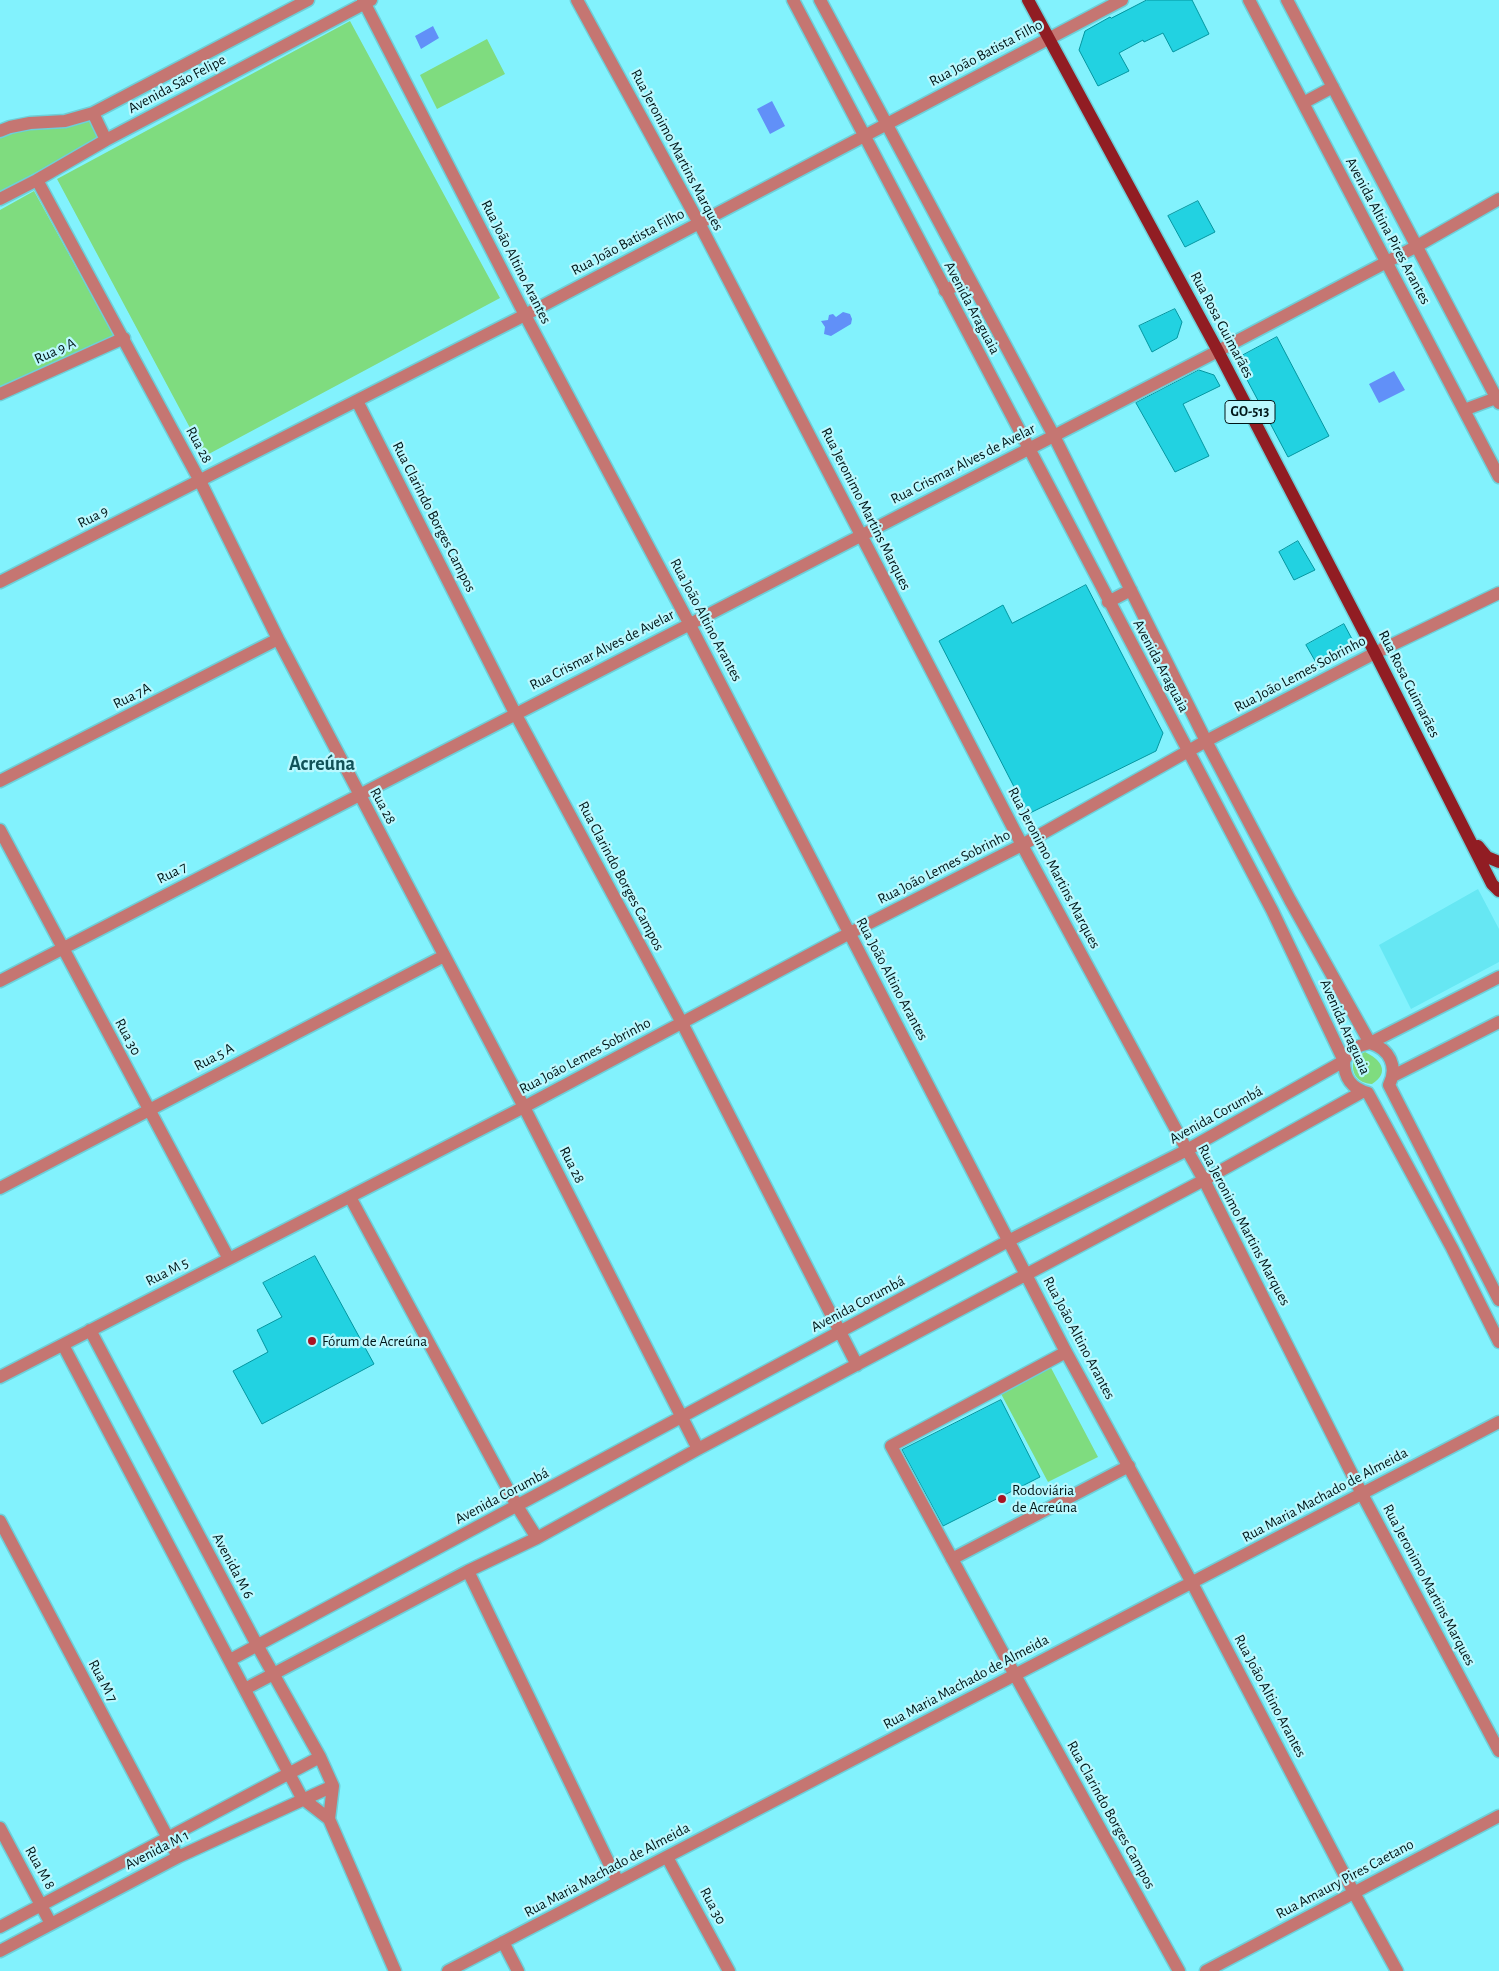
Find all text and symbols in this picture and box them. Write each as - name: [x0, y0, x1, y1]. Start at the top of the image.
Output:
- street label: Rua João Batista Filho: [926, 16, 1046, 90]
- street label: Avenida São Felipe: [125, 51, 229, 117]
- street label: Rua Jeronimo Martins Marques: [627, 66, 727, 234]
- street label: Avenida Altina Pires Arantes: [1342, 154, 1434, 308]
- street label: Rua João Altino Arantes: [477, 197, 555, 327]
- street label: Rua João Batista Filho: [568, 205, 688, 279]
- street label: Avenida Araguaia: [940, 258, 1004, 358]
- street label: Rua Rosa Guimarães: [1186, 269, 1258, 381]
- street label: Rua 9 A: [32, 334, 78, 368]
- road number: GO-513: [1225, 401, 1275, 424]
- street label: Rua Crismar Alves de Avelar: [888, 420, 1038, 508]
- street label: Rua 28: [182, 424, 216, 466]
- street label: Rua Jeronimo Martins Marques: [817, 425, 915, 593]
- street label: Rua Clarindo Borges Campos: [388, 439, 480, 595]
- street label: Rua 9: [75, 502, 111, 532]
- street label: Rua João Altino Arantes: [666, 555, 746, 685]
- street label: Rua Crismar Alves de Avelar: [527, 606, 677, 694]
- street label: Avenida Araguaia: [1129, 616, 1193, 716]
- street label: Rua Rosa Guimarães: [1374, 627, 1444, 741]
- street label: Rua João Lemes Sobrinho: [1231, 632, 1369, 716]
- street label: Rua 7A: [110, 679, 154, 713]
- district label: Acreúna: [289, 752, 355, 776]
- street label: Rua Jeronimo Martins Marques: [1004, 784, 1104, 952]
- street label: Rua 28: [366, 785, 400, 827]
- street label: Rua Clarindo Borges Campos: [574, 798, 668, 954]
- street label: Rua João Lemes Sobrinho: [875, 826, 1013, 908]
- street label: Rua 7: [154, 858, 190, 888]
- street label: Rua João Altino Arantes: [852, 914, 932, 1044]
- street label: Avenida Araguaia: [1316, 976, 1374, 1078]
- street label: Rua João Lemes Sobrinho: [516, 1014, 654, 1098]
- street label: Rua 30: [111, 1015, 145, 1059]
- street label: Rua 5 A: [191, 1039, 237, 1075]
- street label: Avenida Corumbá: [1166, 1082, 1266, 1148]
- street label: Rua Jeronimo Martins Marques: [1194, 1141, 1294, 1309]
- street label: Rua 28: [555, 1144, 589, 1186]
- street label: Rua M 5: [143, 1254, 191, 1290]
- street label: Avenida Corumbá: [808, 1272, 908, 1336]
- street label: Rua João Altino Arantes: [1039, 1273, 1119, 1403]
- place label: Fórum de Acreúna: [322, 1332, 427, 1350]
- marker: Fórum de Acreúna: [306, 1335, 318, 1347]
- street label: Rua Maria Machado de Almeida: [1239, 1444, 1411, 1546]
- street label: Avenida Corumbá: [452, 1464, 552, 1528]
- place label: Rodoviária de Acreúna: [1012, 1481, 1077, 1516]
- marker: Rodoviária de Acreúna: [996, 1493, 1008, 1505]
- street label: Rua Jeronimo Martins Marques: [1379, 1501, 1479, 1669]
- street label: Avenida M 6: [208, 1530, 258, 1602]
- street label: Rua Maria Machado de Almeida: [880, 1631, 1052, 1733]
- street label: Rua João Altino Arantes: [1230, 1631, 1310, 1761]
- street label: Rua M 7: [84, 1657, 122, 1705]
- street label: Rua Clarindo Borges Campos: [1063, 1738, 1159, 1892]
- street label: Rua Maria Machado de Almeida: [521, 1819, 693, 1921]
- street label: Avenida M 1: [122, 1826, 192, 1874]
- street label: Rua Amaury Pires Caetano: [1273, 1835, 1417, 1923]
- street label: Rua M 8: [21, 1843, 59, 1893]
- street label: Rua 30: [696, 1884, 730, 1928]

